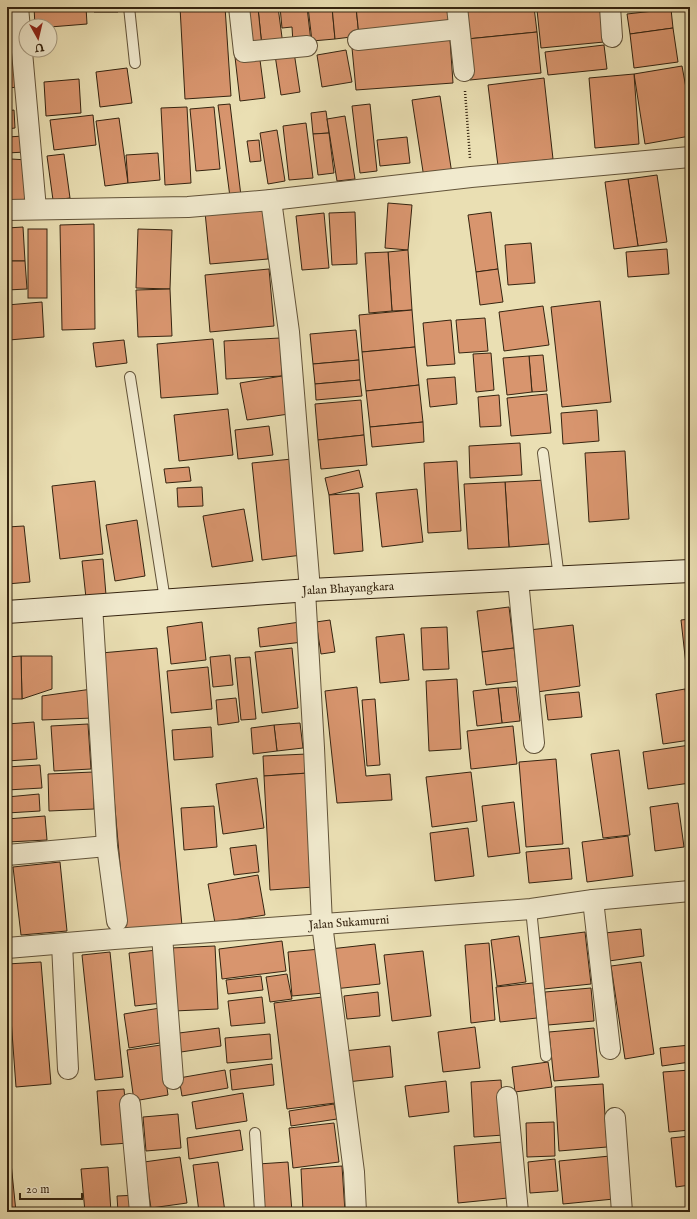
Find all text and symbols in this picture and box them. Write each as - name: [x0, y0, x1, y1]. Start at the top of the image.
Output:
- north arrow: [18, 18, 58, 58]
- text: U: [33, 39, 46, 55]
- street label: Jalan Bhayangkara: [300, 578, 395, 599]
- street label: Jalan Sukamurni: [306, 912, 390, 934]
- scale bar: [20, 1175, 82, 1201]
- text: 20 m: [26, 1182, 49, 1197]

